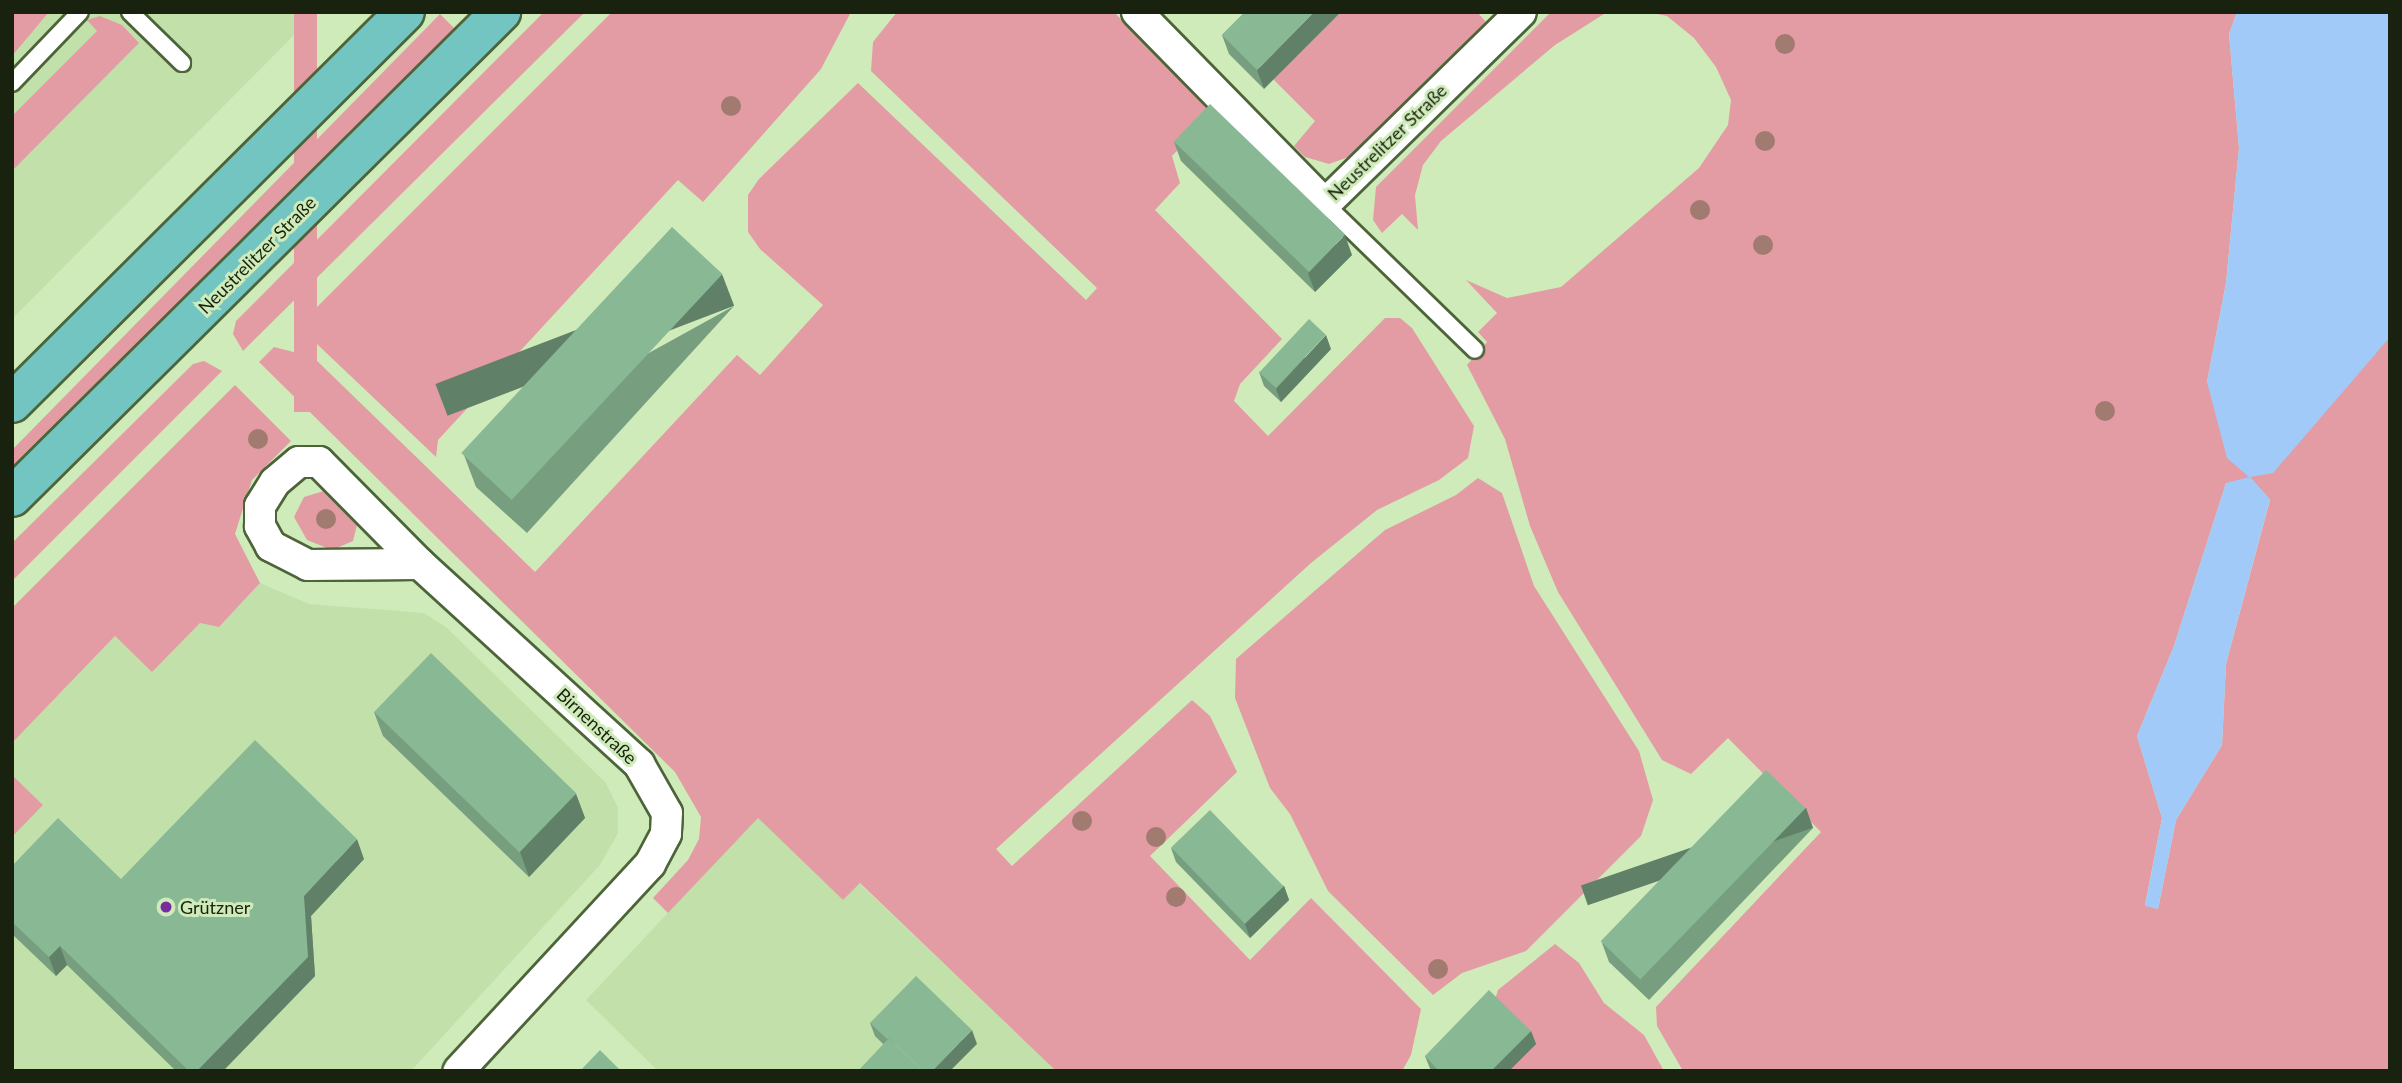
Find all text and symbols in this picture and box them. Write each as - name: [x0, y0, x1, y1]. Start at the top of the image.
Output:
- street label: Neustrelitzer Straße: [1323, 79, 1451, 205]
- street label: Neustrelitzer Straße: [194, 192, 320, 318]
- street label: Birnenstraße: [553, 684, 641, 768]
- place label: Grützner: [180, 896, 250, 918]
- marker: Grützner: [158, 899, 174, 915]

